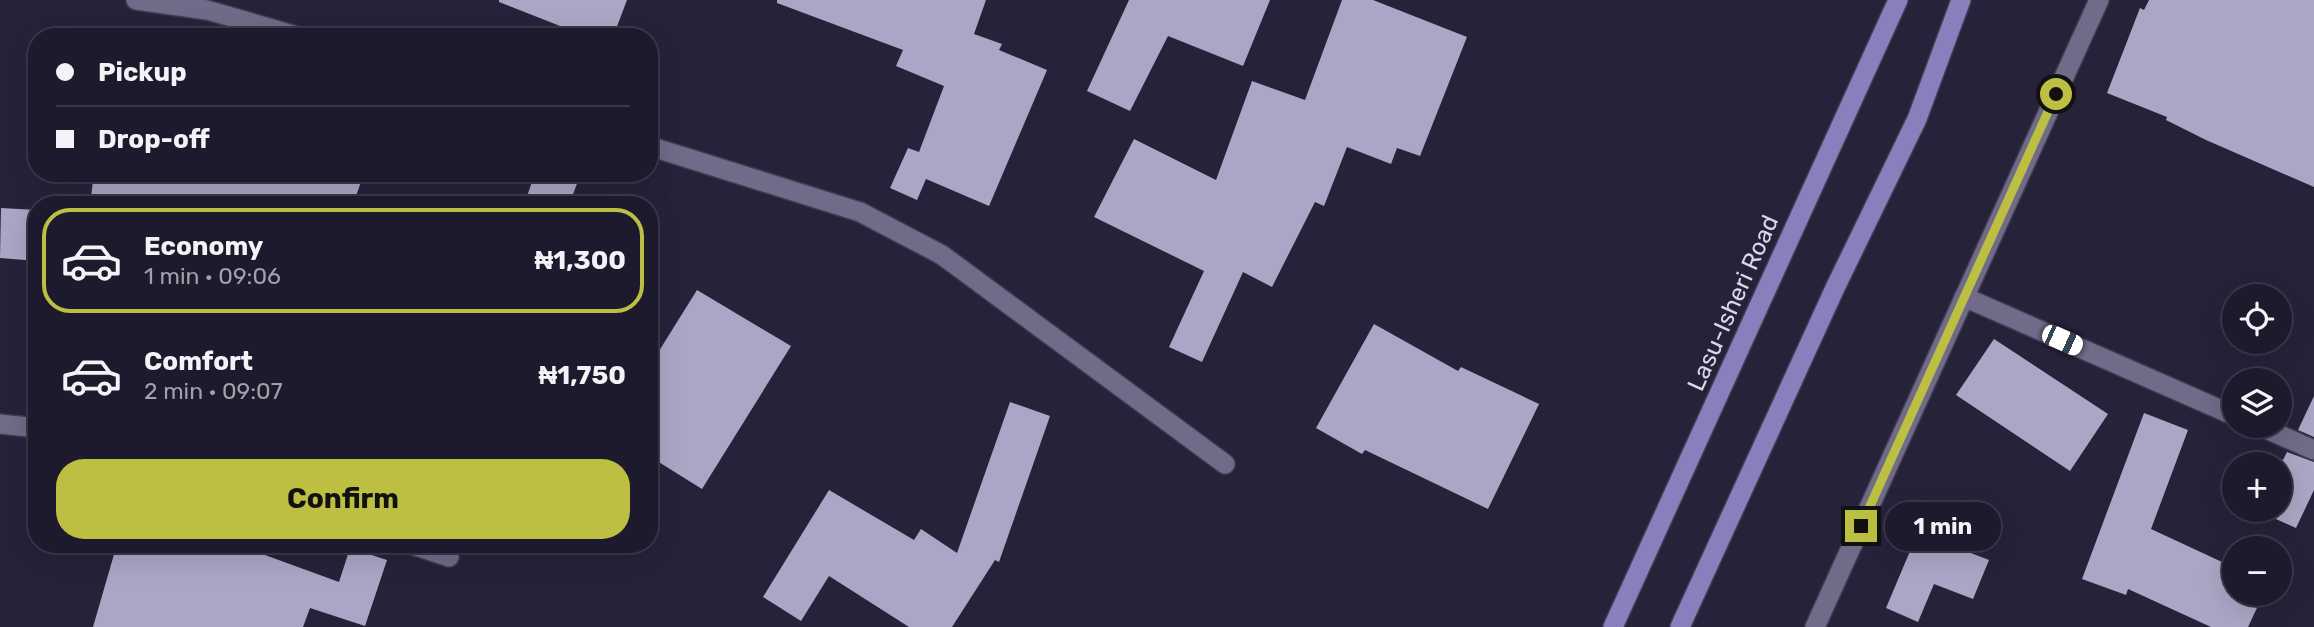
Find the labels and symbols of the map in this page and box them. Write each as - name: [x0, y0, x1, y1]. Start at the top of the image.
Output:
- route start: [2040, 78, 2072, 110]
- street label: Lasu-Isheri Road: [1682, 211, 1784, 395]
- car: [2039, 322, 2086, 358]
- callout: 1 min: [1885, 502, 2001, 550]
- route end: [1845, 510, 1877, 542]

